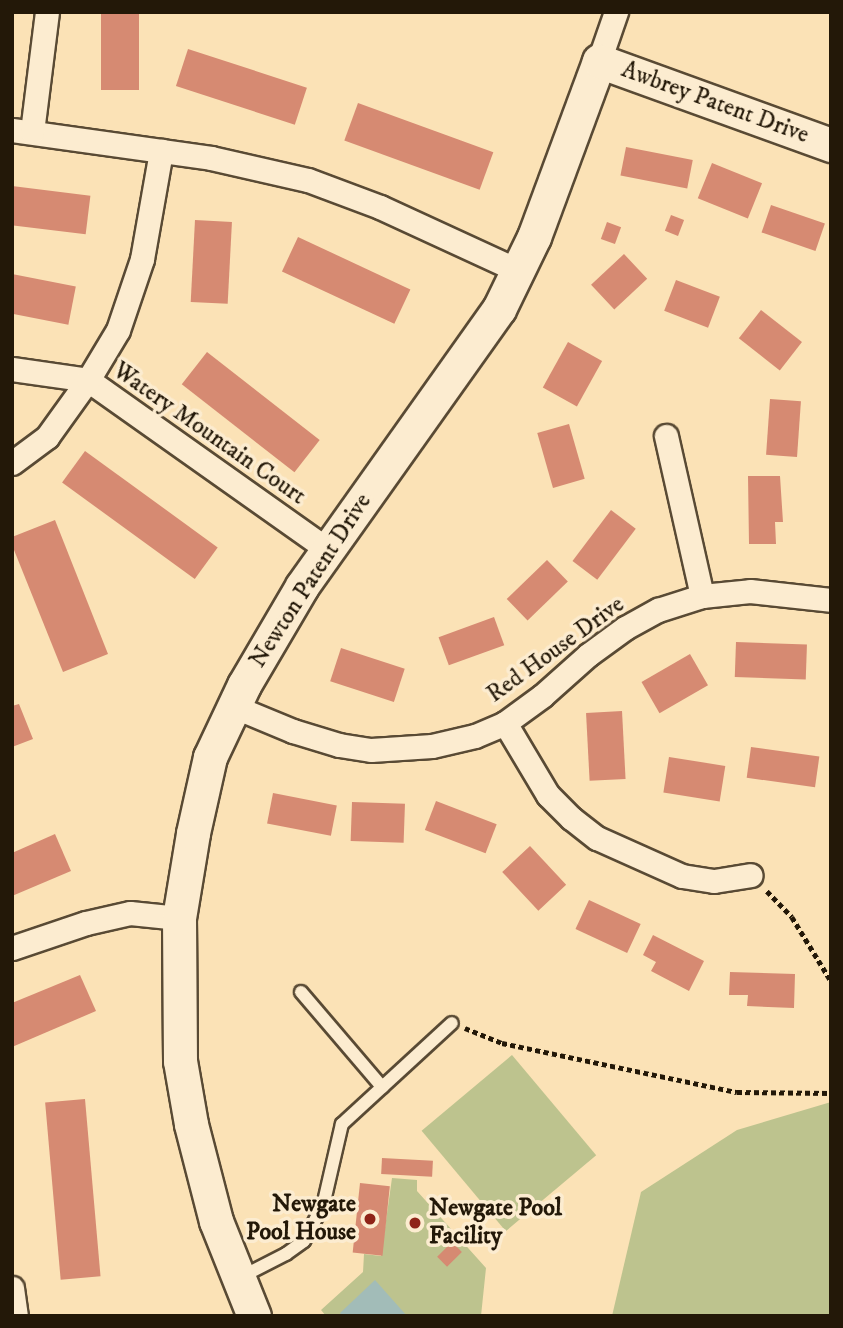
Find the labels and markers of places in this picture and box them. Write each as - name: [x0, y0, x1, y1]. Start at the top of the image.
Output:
- place label: Newgate Pool House: [246, 1191, 356, 1247]
- place label: Newgate Pool Facility: [429, 1195, 562, 1251]
- marker: Newgate Pool House: [362, 1211, 378, 1227]
- marker: Newgate Pool Facility: [407, 1215, 423, 1231]

